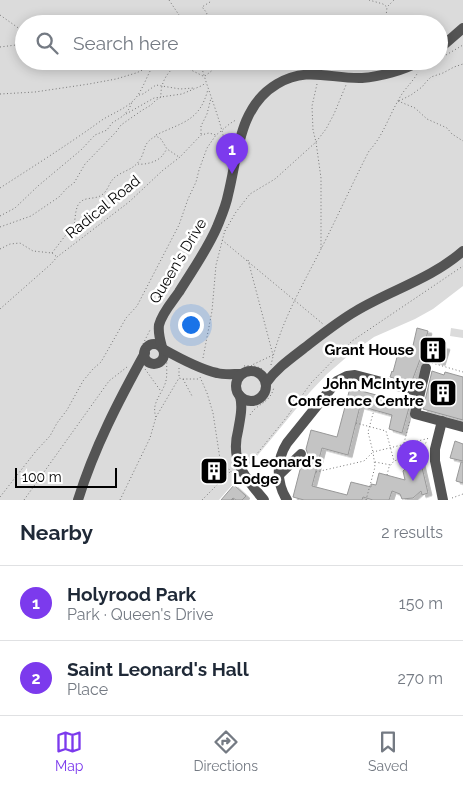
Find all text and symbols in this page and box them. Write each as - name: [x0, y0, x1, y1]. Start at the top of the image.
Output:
- search box: [15, 15, 448, 70]
- icon: search: [33, 29, 61, 57]
- text: Search here: [73, 32, 179, 54]
- pin: 1: [216, 133, 248, 174]
- street label: Radical Road: [62, 172, 144, 242]
- street label: Queen's Drive: [146, 215, 211, 307]
- your location: [178, 312, 204, 338]
- building icon: Grant House: [418, 335, 448, 365]
- place label: Grant House: [325, 341, 414, 359]
- place label: John McIntyre Conference Centre: [288, 375, 424, 410]
- building icon: John McIntyre Conference Centre: [428, 378, 458, 408]
- pin: 2: [397, 440, 429, 481]
- place label: St Leonard's Lodge: [233, 453, 322, 488]
- building icon: St Leonard's Lodge: [199, 456, 229, 486]
- scale bar: [15, 465, 118, 488]
- text: 100 m: [22, 469, 62, 485]
- text: Nearby: [20, 520, 93, 545]
- text: 2 results: [381, 523, 443, 542]
- text: Holyrood Park: [67, 583, 196, 605]
- text: 1: [32, 594, 40, 613]
- text: 150 m: [399, 594, 443, 613]
- text: Park · Queen's Drive: [67, 605, 213, 624]
- text: Saint Leonard's Hall: [67, 658, 249, 680]
- text: 2: [31, 669, 41, 688]
- text: 270 m: [398, 669, 443, 688]
- text: Place: [67, 680, 108, 699]
- tab: Map: [55, 728, 83, 774]
- tab: Directions: [193, 728, 258, 774]
- tab: Saved: [368, 728, 408, 774]

